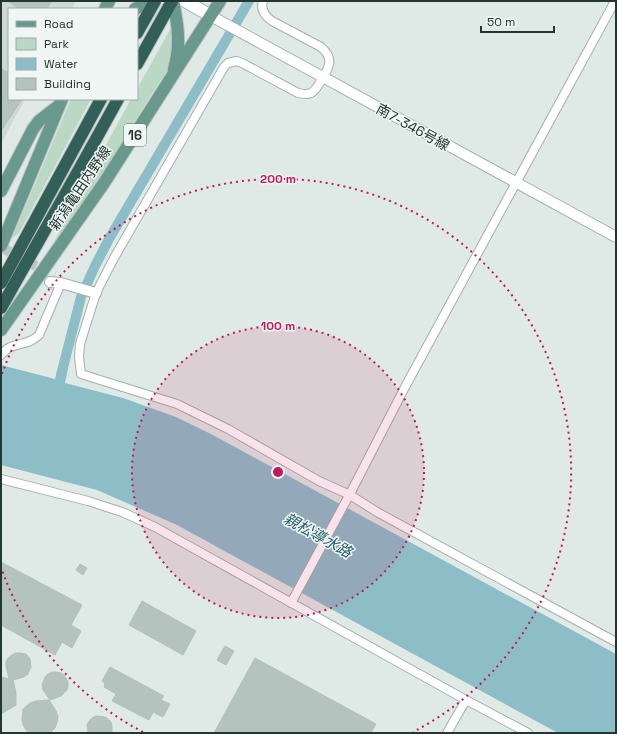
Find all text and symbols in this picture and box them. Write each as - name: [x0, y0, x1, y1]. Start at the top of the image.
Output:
- legend: [8, 8, 138, 100]
- scale bar: [481, 8, 554, 34]
- text: 50 m: [487, 14, 515, 30]
- text: Road: [44, 16, 73, 32]
- text: Park: [44, 36, 69, 52]
- text: Water: [44, 56, 78, 72]
- text: Building: [44, 76, 91, 92]
- street label: 南7-346号線: [373, 99, 453, 155]
- road number: 16: [124, 124, 146, 146]
- street label: 新潟亀田内野線: [45, 142, 115, 234]
- text: 200 m: [260, 171, 296, 187]
- text: 100 m: [261, 318, 295, 334]
- centre of rings: [271, 465, 285, 479]
- water label: 親松導水路: [281, 509, 357, 562]

